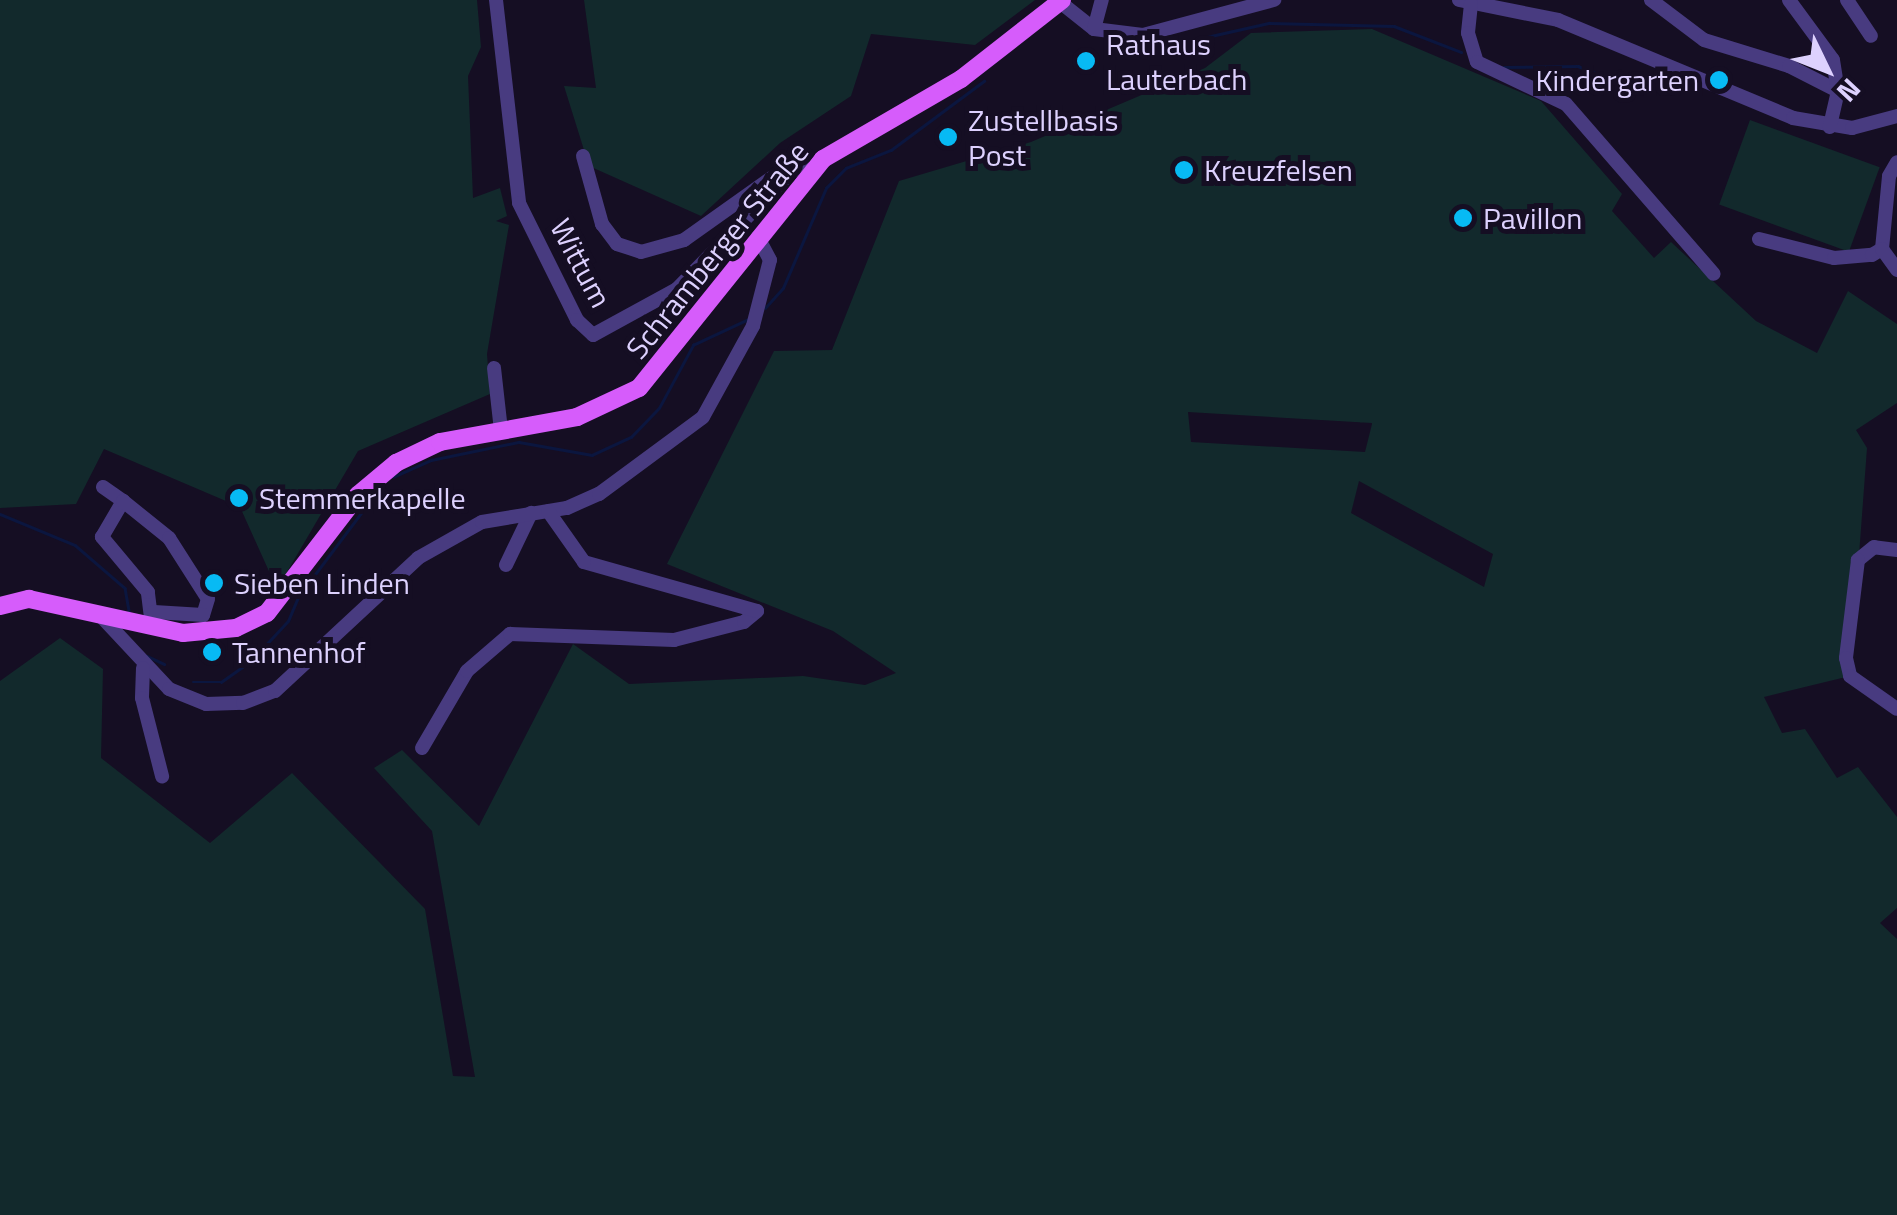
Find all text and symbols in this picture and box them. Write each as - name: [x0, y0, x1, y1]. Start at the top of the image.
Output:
- north arrow: [1777, 20, 1877, 120]
- place label: Rathaus Lauterbach: [1106, 26, 1247, 96]
- marker: Rathaus Lauterbach: [1075, 50, 1097, 72]
- place label: Kindergarten: [1535, 62, 1699, 98]
- marker: Kindergarten: [1708, 69, 1730, 91]
- text: N: [1827, 69, 1872, 113]
- place label: Zustellbasis Post: [968, 102, 1118, 172]
- marker: Zustellbasis Post: [937, 126, 959, 148]
- street label: Schramberger Straße: [618, 134, 816, 366]
- place label: Kreuzfelsen: [1204, 152, 1353, 188]
- marker: Kreuzfelsen: [1173, 159, 1195, 181]
- place label: Pavillon: [1483, 200, 1582, 236]
- marker: Pavillon: [1452, 207, 1474, 229]
- street label: Wittum: [543, 213, 619, 313]
- place label: Stemmerkapelle: [259, 480, 466, 516]
- marker: Stemmerkapelle: [228, 487, 250, 509]
- place label: Sieben Linden: [234, 565, 410, 601]
- marker: Sieben Linden: [203, 572, 225, 594]
- place label: Tannenhof: [232, 634, 365, 670]
- marker: Tannenhof: [201, 641, 223, 663]

